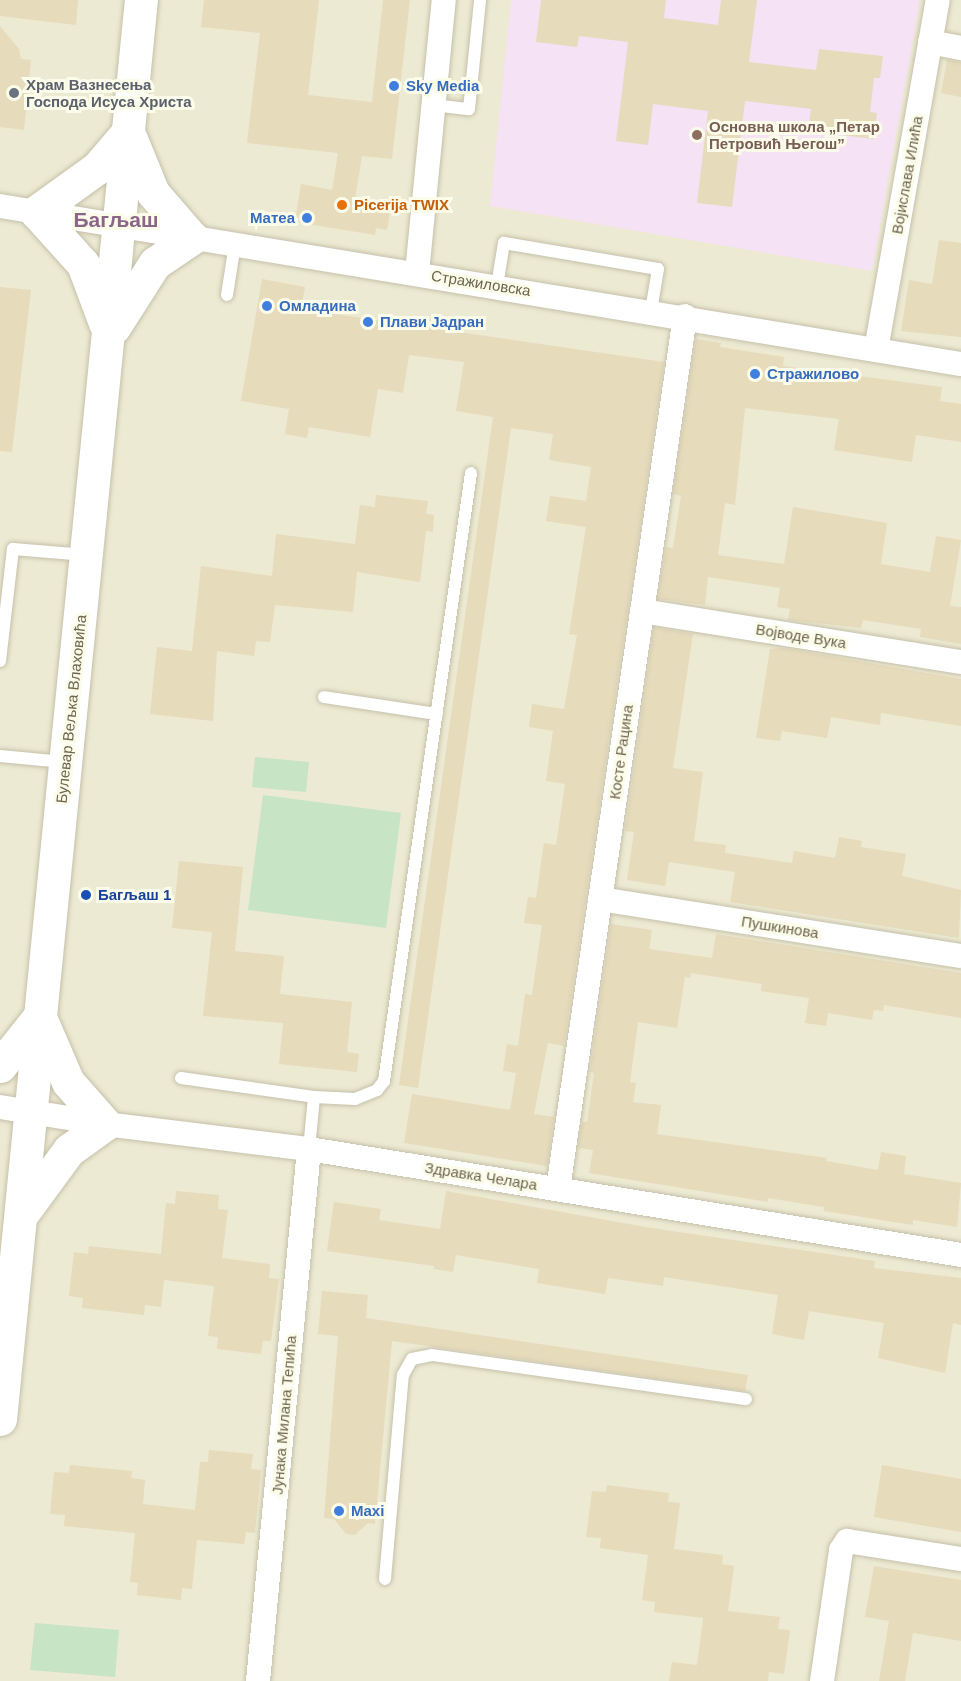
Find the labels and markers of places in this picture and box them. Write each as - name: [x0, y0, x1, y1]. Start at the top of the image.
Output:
- place label: Храм Вазнесења Господа Исуса Христа: [26, 75, 192, 110]
- place label: Sky Media: [406, 77, 479, 95]
- marker: Sky Media: [387, 79, 401, 93]
- marker: Храм Вазнесења Господа Исуса Христа: [7, 86, 21, 100]
- place label: Основна школа „Петар Петровић Његош”: [709, 117, 880, 152]
- marker: Основна школа „Петар Петровић Његош”: [690, 128, 704, 142]
- place label: Picerija TWIX: [354, 196, 449, 214]
- marker: Picerija TWIX: [335, 198, 349, 212]
- place label: Матеа: [250, 209, 295, 227]
- marker: Матеа: [300, 211, 314, 225]
- place label: Омладина: [279, 297, 356, 315]
- marker: Омладина: [260, 299, 274, 313]
- place label: Плави Јадран: [380, 313, 484, 331]
- marker: Плави Јадран: [361, 315, 375, 329]
- place label: Стражилово: [767, 365, 859, 383]
- marker: Стражилово: [748, 367, 762, 381]
- place label: Багљаш 1: [98, 886, 171, 904]
- marker: Багљаш 1: [79, 888, 93, 902]
- place label: Maxi: [351, 1502, 384, 1520]
- marker: Maxi: [332, 1504, 346, 1518]

